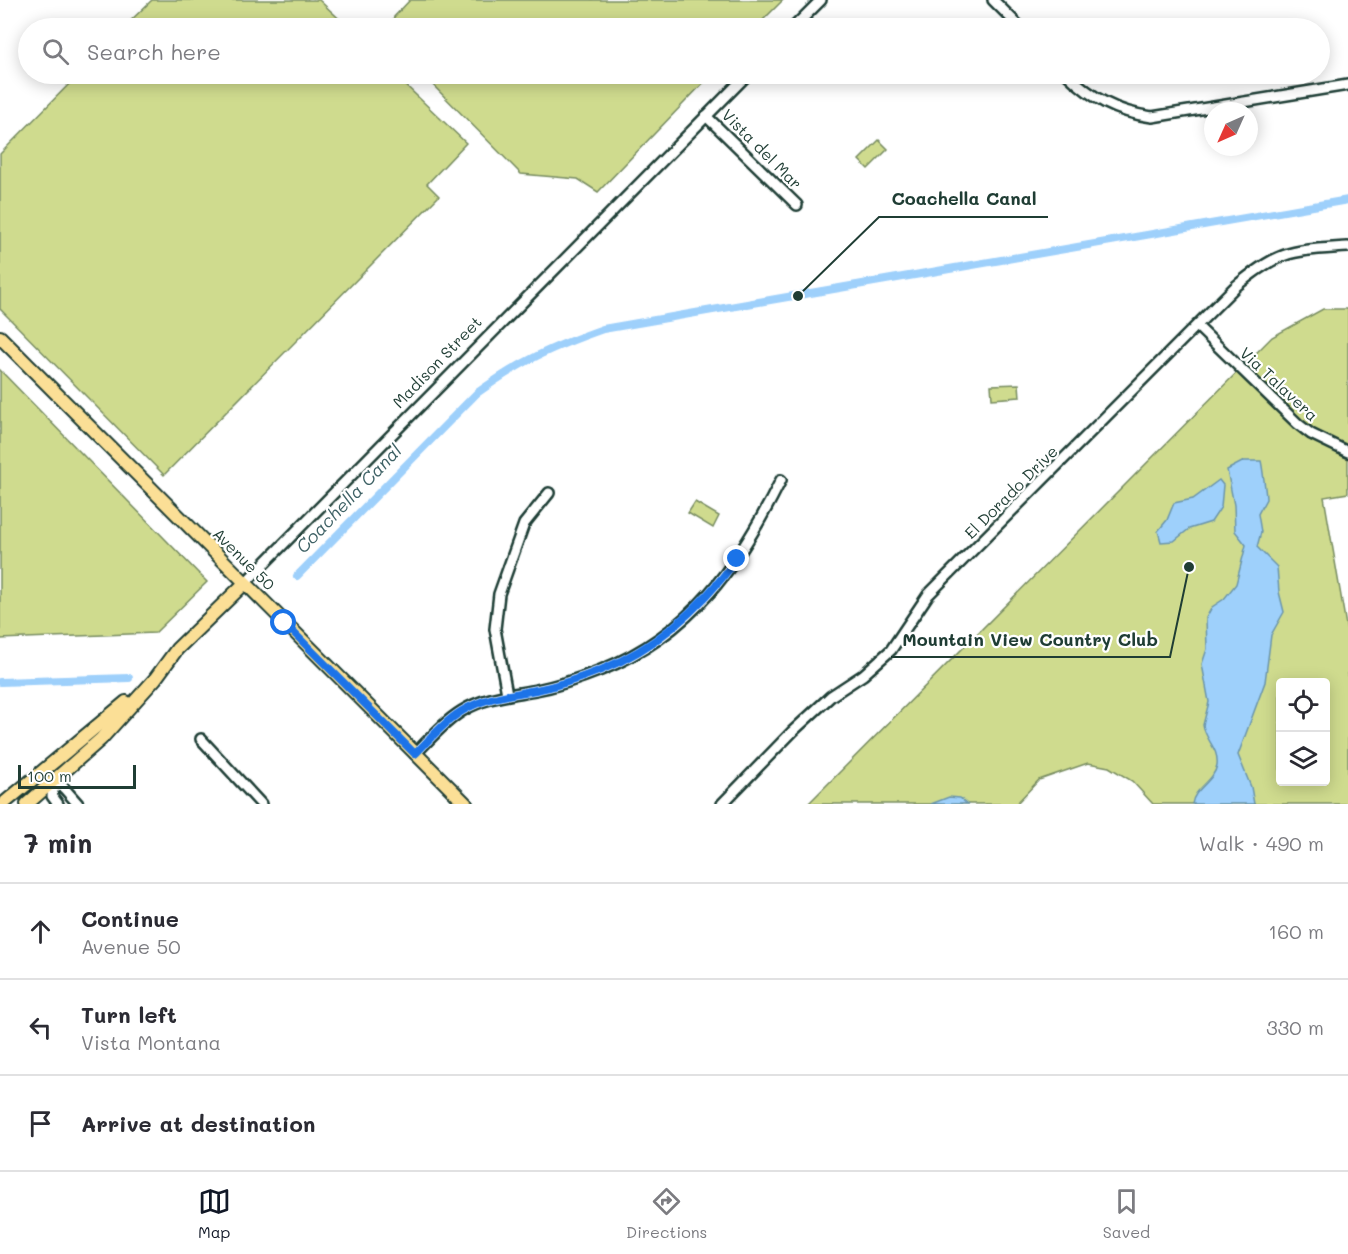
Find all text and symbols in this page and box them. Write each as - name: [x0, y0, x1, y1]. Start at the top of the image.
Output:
- search box: [18, 18, 1330, 84]
- icon: search: [39, 35, 72, 68]
- text: Search here: [87, 37, 221, 66]
- north arrow: [1204, 102, 1258, 156]
- street label: Vista del Mar: [718, 104, 807, 193]
- callout: Coachella Canal: [879, 181, 1048, 217]
- text: Coachella Canal: [891, 186, 1037, 210]
- street label: Madison Street: [387, 311, 486, 412]
- street label: Via Talavera: [1236, 342, 1323, 425]
- water label: Coachella Canal: [290, 438, 407, 558]
- street label: El Dorado Drive: [959, 440, 1062, 543]
- street label: Avenue 50: [209, 523, 280, 594]
- route end: [723, 545, 749, 571]
- route start: [270, 609, 296, 635]
- callout: Mountain View Country Club: [891, 621, 1170, 657]
- text: Mountain View Country Club: [902, 627, 1158, 651]
- map controls: [1276, 678, 1330, 786]
- button: locate: [1276, 678, 1330, 732]
- button: layers: [1276, 732, 1330, 786]
- scale bar: [18, 762, 136, 790]
- text: 100 m: [27, 765, 72, 786]
- text: 7 min: [24, 826, 92, 860]
- text: Walk · 490 m: [1199, 830, 1324, 856]
- text: Continue: [81, 904, 179, 933]
- icon: ahead: [24, 915, 57, 948]
- text: 160 m: [1268, 918, 1324, 944]
- text: Avenue 50: [81, 933, 181, 959]
- text: Turn left: [81, 1000, 177, 1029]
- icon: left: [24, 1011, 57, 1044]
- text: 330 m: [1266, 1014, 1324, 1040]
- text: Vista Montana: [81, 1029, 221, 1055]
- icon: arrive: [24, 1107, 57, 1140]
- text: Arrive at destination: [81, 1109, 316, 1138]
- tab: Map: [198, 1185, 231, 1242]
- tab: Directions: [626, 1185, 707, 1242]
- tab: Saved: [1103, 1185, 1150, 1242]

